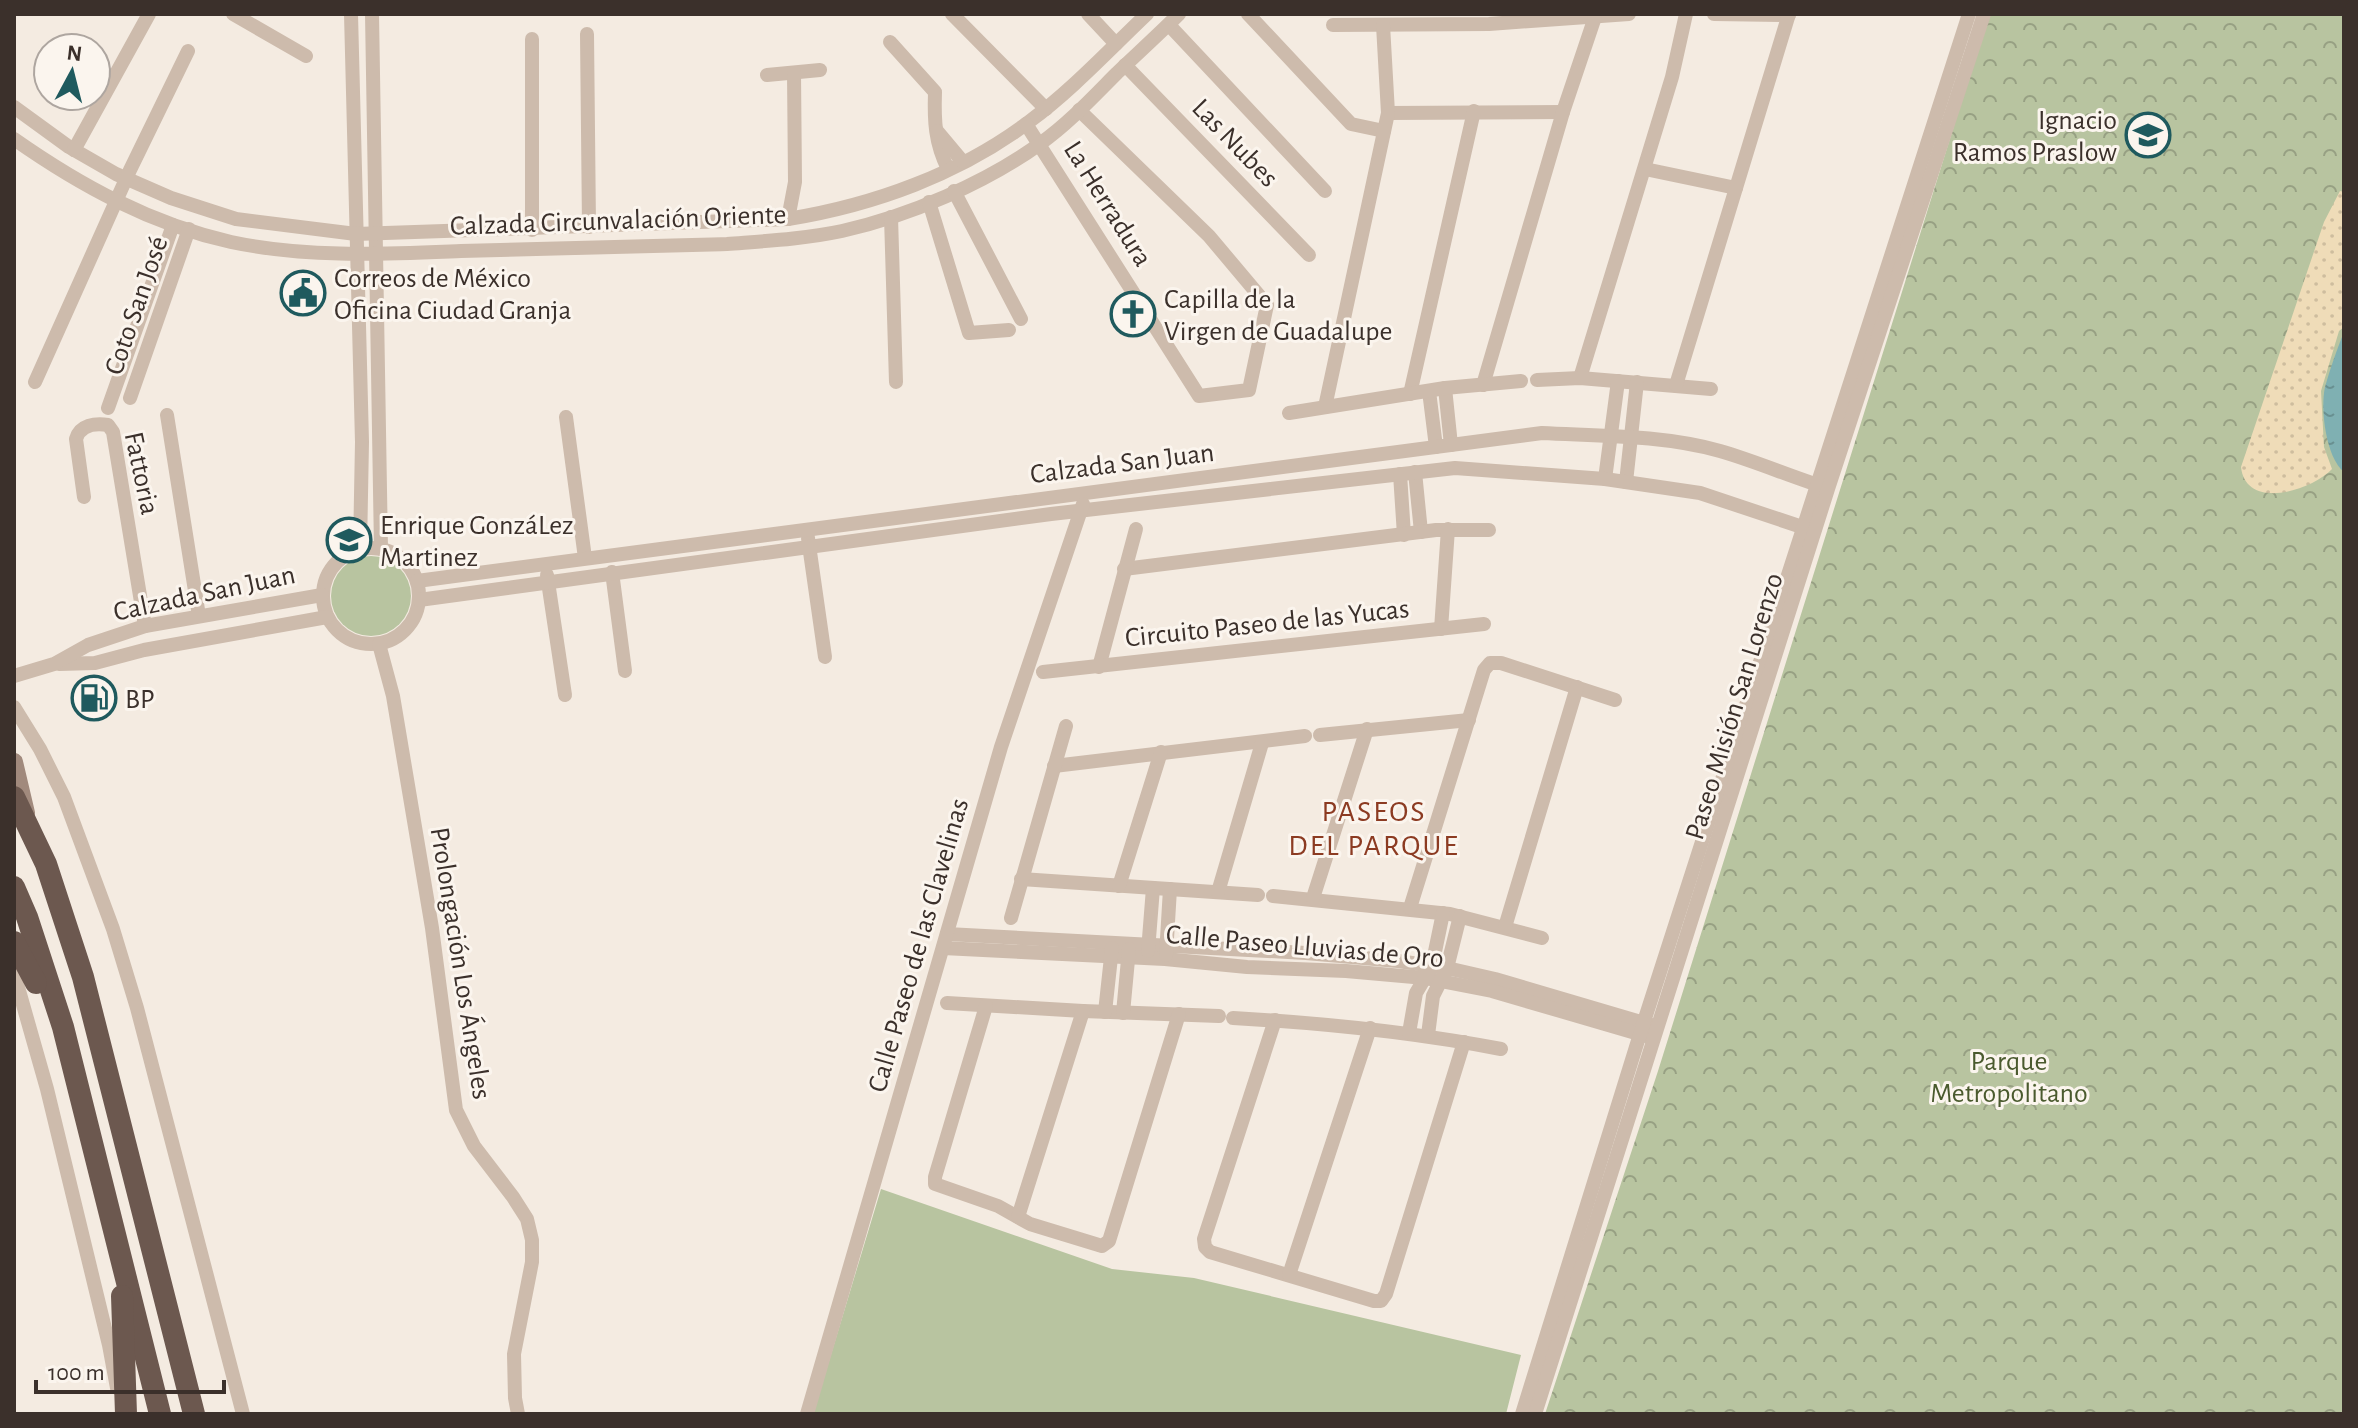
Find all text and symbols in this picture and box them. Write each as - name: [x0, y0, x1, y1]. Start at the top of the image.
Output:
- north arrow: [32, 32, 112, 112]
- text: N: [65, 41, 83, 65]
- street label: Las Nubes: [1186, 94, 1283, 193]
- place label: Ignacio Ramos Praslow: [1953, 107, 2117, 167]
- school or university icon: Ignacio Ramos Praslow: [2124, 111, 2172, 159]
- street label: La Herradura: [1058, 137, 1157, 272]
- street label: Calzada Circunvalación Oriente: [449, 201, 787, 241]
- street label: Coto San José: [100, 233, 174, 378]
- place label: Correos de México Oficina Ciudad Granja: [334, 265, 572, 325]
- public building icon: Correos de México Oficina Ciudad Granja: [279, 269, 327, 317]
- place label: Capilla de la Virgen de Guadalupe: [1164, 286, 1392, 346]
- church icon: Capilla de la Virgen de Guadalupe: [1109, 290, 1157, 338]
- street label: Fattoria: [119, 429, 163, 517]
- street label: Calzada San Juan: [1029, 439, 1216, 489]
- place label: Enrique GonzáLez Martinez: [380, 512, 574, 572]
- school or university icon: Enrique GonzáLez Martinez: [325, 516, 373, 564]
- street label: Calzada San Juan: [111, 561, 298, 627]
- street label: Paseo Misión San Lorenzo: [1681, 570, 1789, 843]
- street label: Circuito Paseo de las Yucas: [1124, 595, 1411, 653]
- fuel station icon: BP: [70, 674, 118, 722]
- place label: BP: [125, 686, 155, 714]
- street label: Calle Paseo de las Clavelinas: [864, 796, 974, 1096]
- district label: PASEOS DEL PARQUE: [1288, 797, 1460, 861]
- street label: Prolongación Los Ángeles: [425, 825, 498, 1101]
- street label: Calle Paseo Lluvias de Oro: [1165, 921, 1445, 973]
- park label: Parque Metropolitano: [1930, 1048, 2088, 1108]
- scale bar: [36, 1344, 224, 1394]
- text: 100 m: [48, 1361, 105, 1385]

